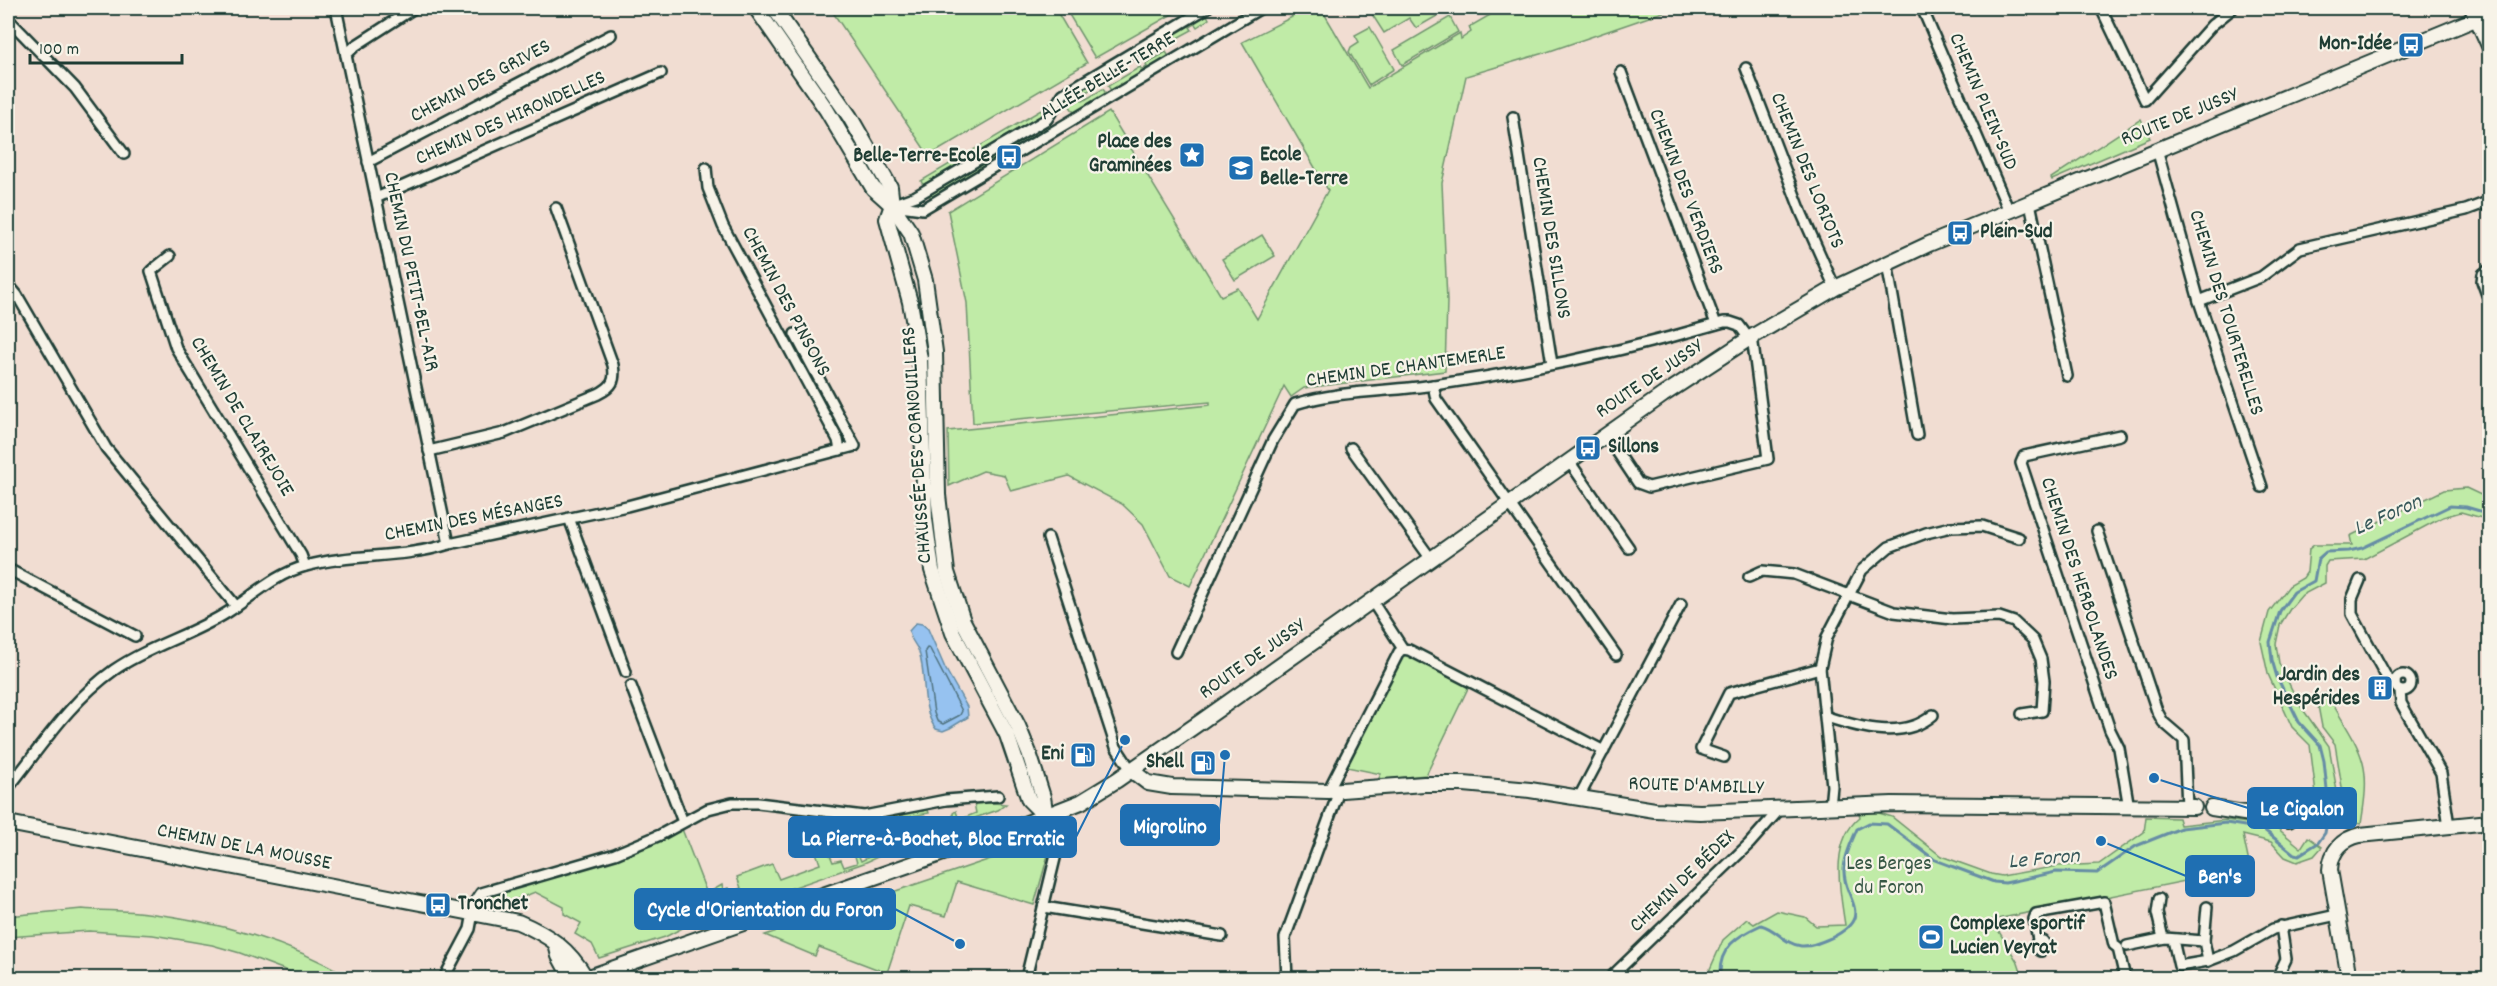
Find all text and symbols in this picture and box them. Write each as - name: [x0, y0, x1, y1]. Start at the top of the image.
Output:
- street label: ALLÉE BELLE-TERRE: [1034, 24, 1182, 129]
- scale bar: [30, 27, 182, 65]
- street label: CHEMIN PLEIN-SUD: [1940, 29, 2025, 175]
- place label: Mon-Idée: [2319, 30, 2392, 60]
- bus stop icon: Mon-Idée: [2396, 30, 2426, 60]
- street label: CHEMIN DES GRIVES: [405, 32, 557, 132]
- text: 100 m: [39, 38, 79, 63]
- street label: CHEMIN DES HIRONDELLES: [411, 64, 611, 174]
- street label: ROUTE DE JUSSY: [2117, 80, 2244, 155]
- street label: CHEMIN DES LORIOTS: [1761, 88, 1851, 254]
- street label: CHEMIN DES VERDIERS: [1640, 105, 1730, 279]
- place label: Place des Graminées: [1089, 128, 1172, 182]
- place icon: Place des Graminées: [1177, 140, 1207, 170]
- place label: Ecole Belle-Terre: [1260, 141, 1348, 195]
- place label: Belle-Terre-Ecole: [853, 142, 990, 172]
- bus stop icon: Belle-Terre-Ecole: [994, 142, 1024, 172]
- school or university icon: Ecole Belle-Terre: [1226, 153, 1256, 183]
- street label: CHEMIN DES SILLONS: [1522, 155, 1578, 321]
- street label: CHEMIN DU PETIT-BEL-AIR: [374, 169, 446, 375]
- street label: CHEMIN DES TOURTERELLES: [2179, 206, 2271, 420]
- bus stop icon: Plein-Sud: [1945, 218, 1975, 248]
- place label: Plein-Sud: [1980, 218, 2053, 248]
- street label: CHEMIN DES PINSONS: [733, 221, 837, 383]
- street label: CHAUSSÉE DES CORNOUILLERS: [895, 326, 941, 564]
- street label: CHEMIN DE CLAIREJOIE: [181, 331, 301, 503]
- street label: ROUTE DE JUSSY: [1590, 332, 1711, 427]
- street label: CHEMIN DE CHANTEMERLE: [1304, 339, 1508, 397]
- bus stop icon: Sillons: [1573, 433, 1603, 463]
- place label: Sillons: [1608, 433, 1659, 463]
- street label: CHEMIN DES HERBOLANDES: [2031, 474, 2125, 684]
- street label: CHEMIN DES MÉSANGES: [382, 487, 566, 551]
- water label: Le Foron: [2349, 487, 2428, 545]
- street label: ROUTE DE JUSSY: [1193, 611, 1314, 708]
- place label: Jardin des Hespérides: [2273, 661, 2360, 715]
- building icon: Jardin des Hespérides: [2365, 673, 2395, 703]
- place label: Eni: [1041, 740, 1064, 770]
- fuel station icon: Eni: [1068, 740, 1098, 770]
- place label: Shell: [1146, 748, 1185, 778]
- fuel station icon: Shell: [1188, 748, 1218, 778]
- street label: ROUTE D'AMBILLY: [1628, 770, 1765, 804]
- callout: Le Cigalon: [2248, 788, 2356, 828]
- text: Le Cigalon: [2260, 795, 2344, 826]
- callout: Migrolino: [1121, 805, 1219, 845]
- text: Migrolino: [1133, 813, 1207, 844]
- street label: CHEMIN DE LA MOUSSE: [154, 816, 334, 880]
- callout: La Pierre-à-Bochet, Bloc Erratic: [789, 817, 1076, 857]
- street label: CHEMIN DE BÉDEX: [1623, 824, 1743, 940]
- text: La Pierre-à-Bochet, Bloc Erratic: [801, 825, 1065, 856]
- water label: Le Foron: [2007, 841, 2082, 879]
- park label: Les Berges du Foron: [1846, 850, 1932, 904]
- callout: Ben's: [2186, 856, 2254, 896]
- text: Ben's: [2198, 863, 2242, 894]
- callout: Cycle d'Orientation du Foron: [635, 889, 895, 929]
- bus stop icon: Tronchet: [423, 890, 453, 920]
- place label: Tronchet: [458, 890, 529, 920]
- text: Cycle d'Orientation du Foron: [647, 896, 883, 927]
- place label: Complexe sportif Lucien Veyrat: [1950, 910, 2086, 964]
- sports icon: Complexe sportif Lucien Veyrat: [1916, 922, 1946, 952]

